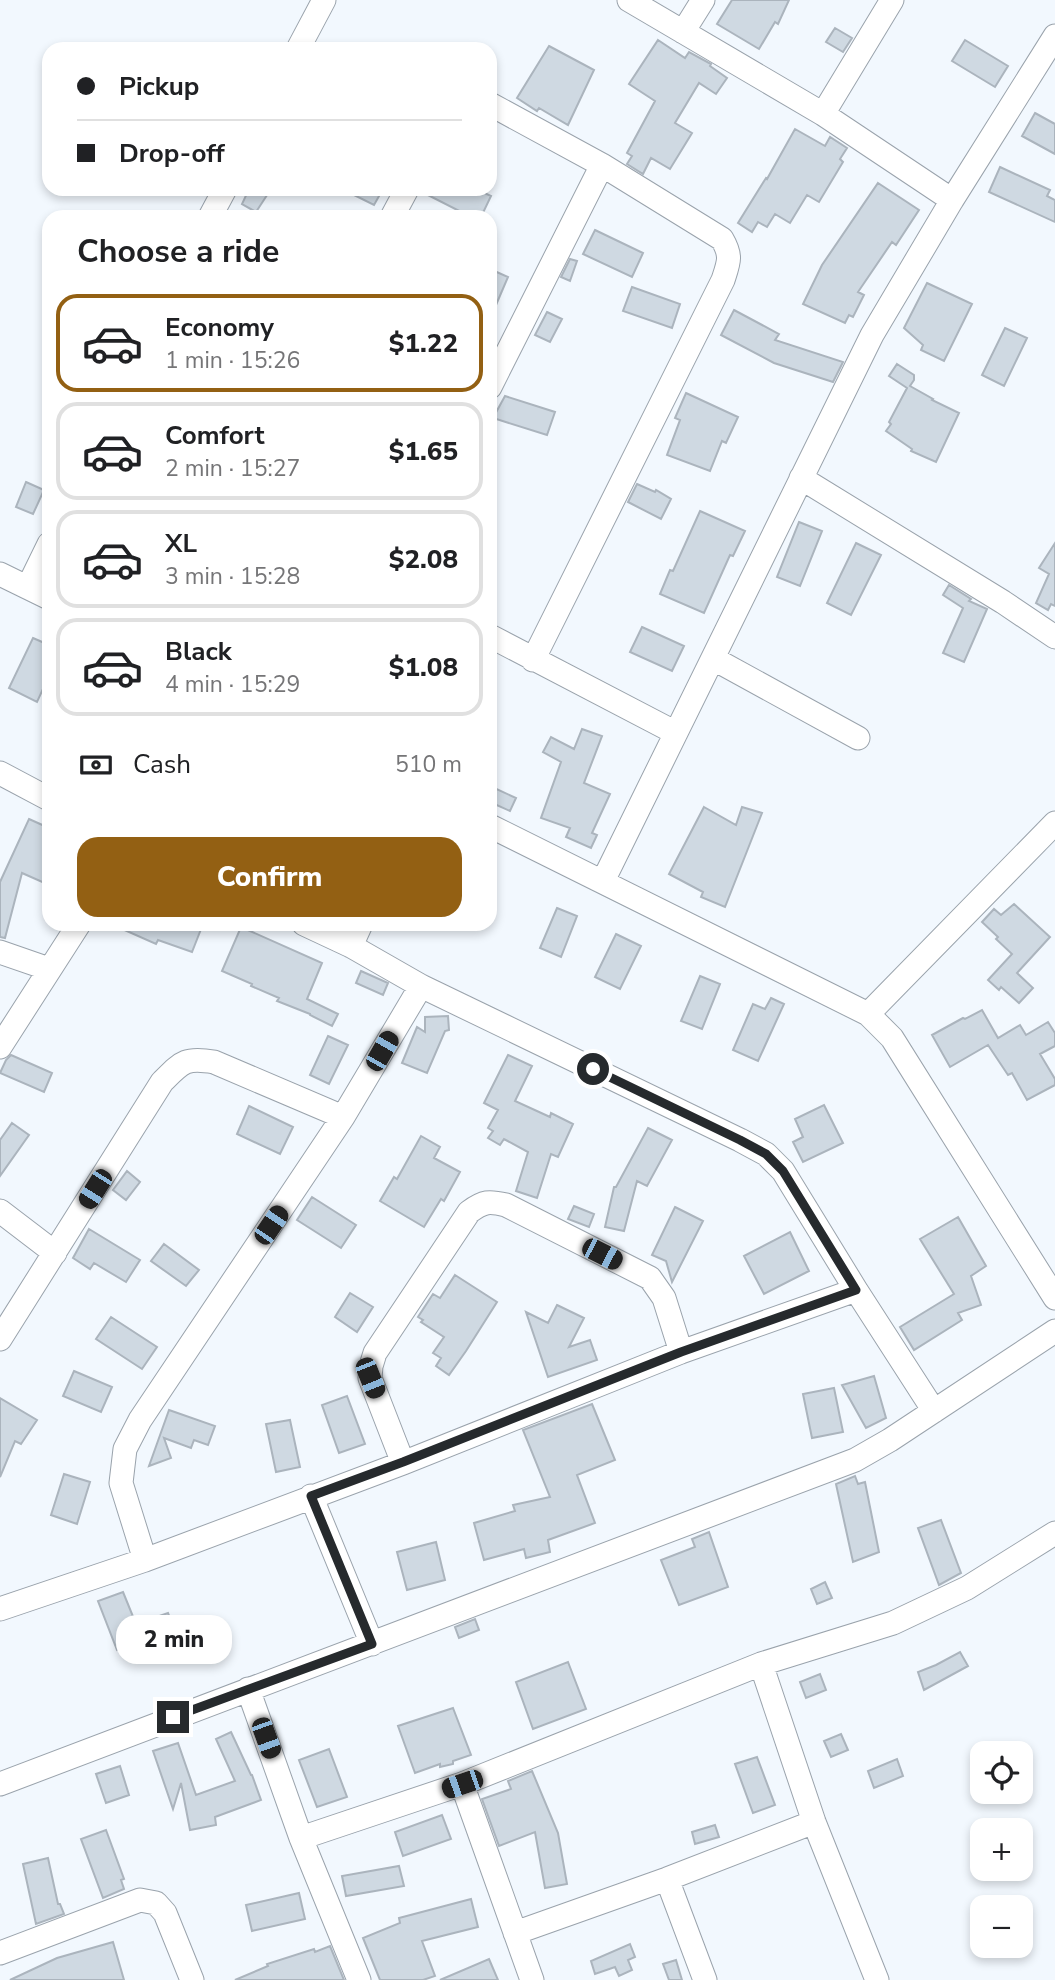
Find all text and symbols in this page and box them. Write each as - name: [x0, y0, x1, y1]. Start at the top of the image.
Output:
- text: Pickup: [119, 69, 199, 104]
- text: Drop-off: [119, 136, 225, 171]
- text: Choose a ride: [77, 230, 279, 273]
- text: Economy: [165, 310, 274, 345]
- icon: car: [81, 312, 144, 375]
- text: $1.22: [389, 326, 458, 361]
- text: 1 min · 15:26: [165, 345, 300, 376]
- text: Comfort: [165, 418, 265, 453]
- icon: car: [81, 420, 144, 483]
- text: $1.65: [389, 434, 458, 469]
- text: 2 min · 15:27: [165, 453, 300, 484]
- text: XL: [165, 526, 197, 561]
- icon: car: [81, 528, 144, 591]
- text: $2.08: [389, 542, 458, 577]
- text: 3 min · 15:28: [165, 561, 300, 592]
- text: Black: [165, 634, 232, 669]
- icon: car: [81, 636, 144, 699]
- text: $1.08: [389, 650, 458, 685]
- text: 4 min · 15:29: [165, 669, 300, 700]
- icon: cash: [77, 746, 115, 784]
- text: Cash: [133, 747, 191, 782]
- text: 510 m: [395, 749, 462, 780]
- button: Confirm: [77, 837, 462, 917]
- car: [363, 1028, 402, 1074]
- route start: [577, 1053, 609, 1085]
- car: [75, 1166, 116, 1212]
- car: [251, 1202, 292, 1248]
- car: [579, 1235, 626, 1273]
- car: [353, 1355, 388, 1401]
- callout: 2 min: [115, 1616, 231, 1664]
- text: 2 min: [144, 1624, 204, 1655]
- route end: [157, 1701, 189, 1733]
- car: [249, 1715, 284, 1761]
- map controls: [970, 1741, 1033, 1958]
- button: locate: [970, 1741, 1033, 1804]
- car: [439, 1767, 486, 1801]
- button: +: [970, 1818, 1033, 1881]
- button: −: [970, 1895, 1033, 1958]

